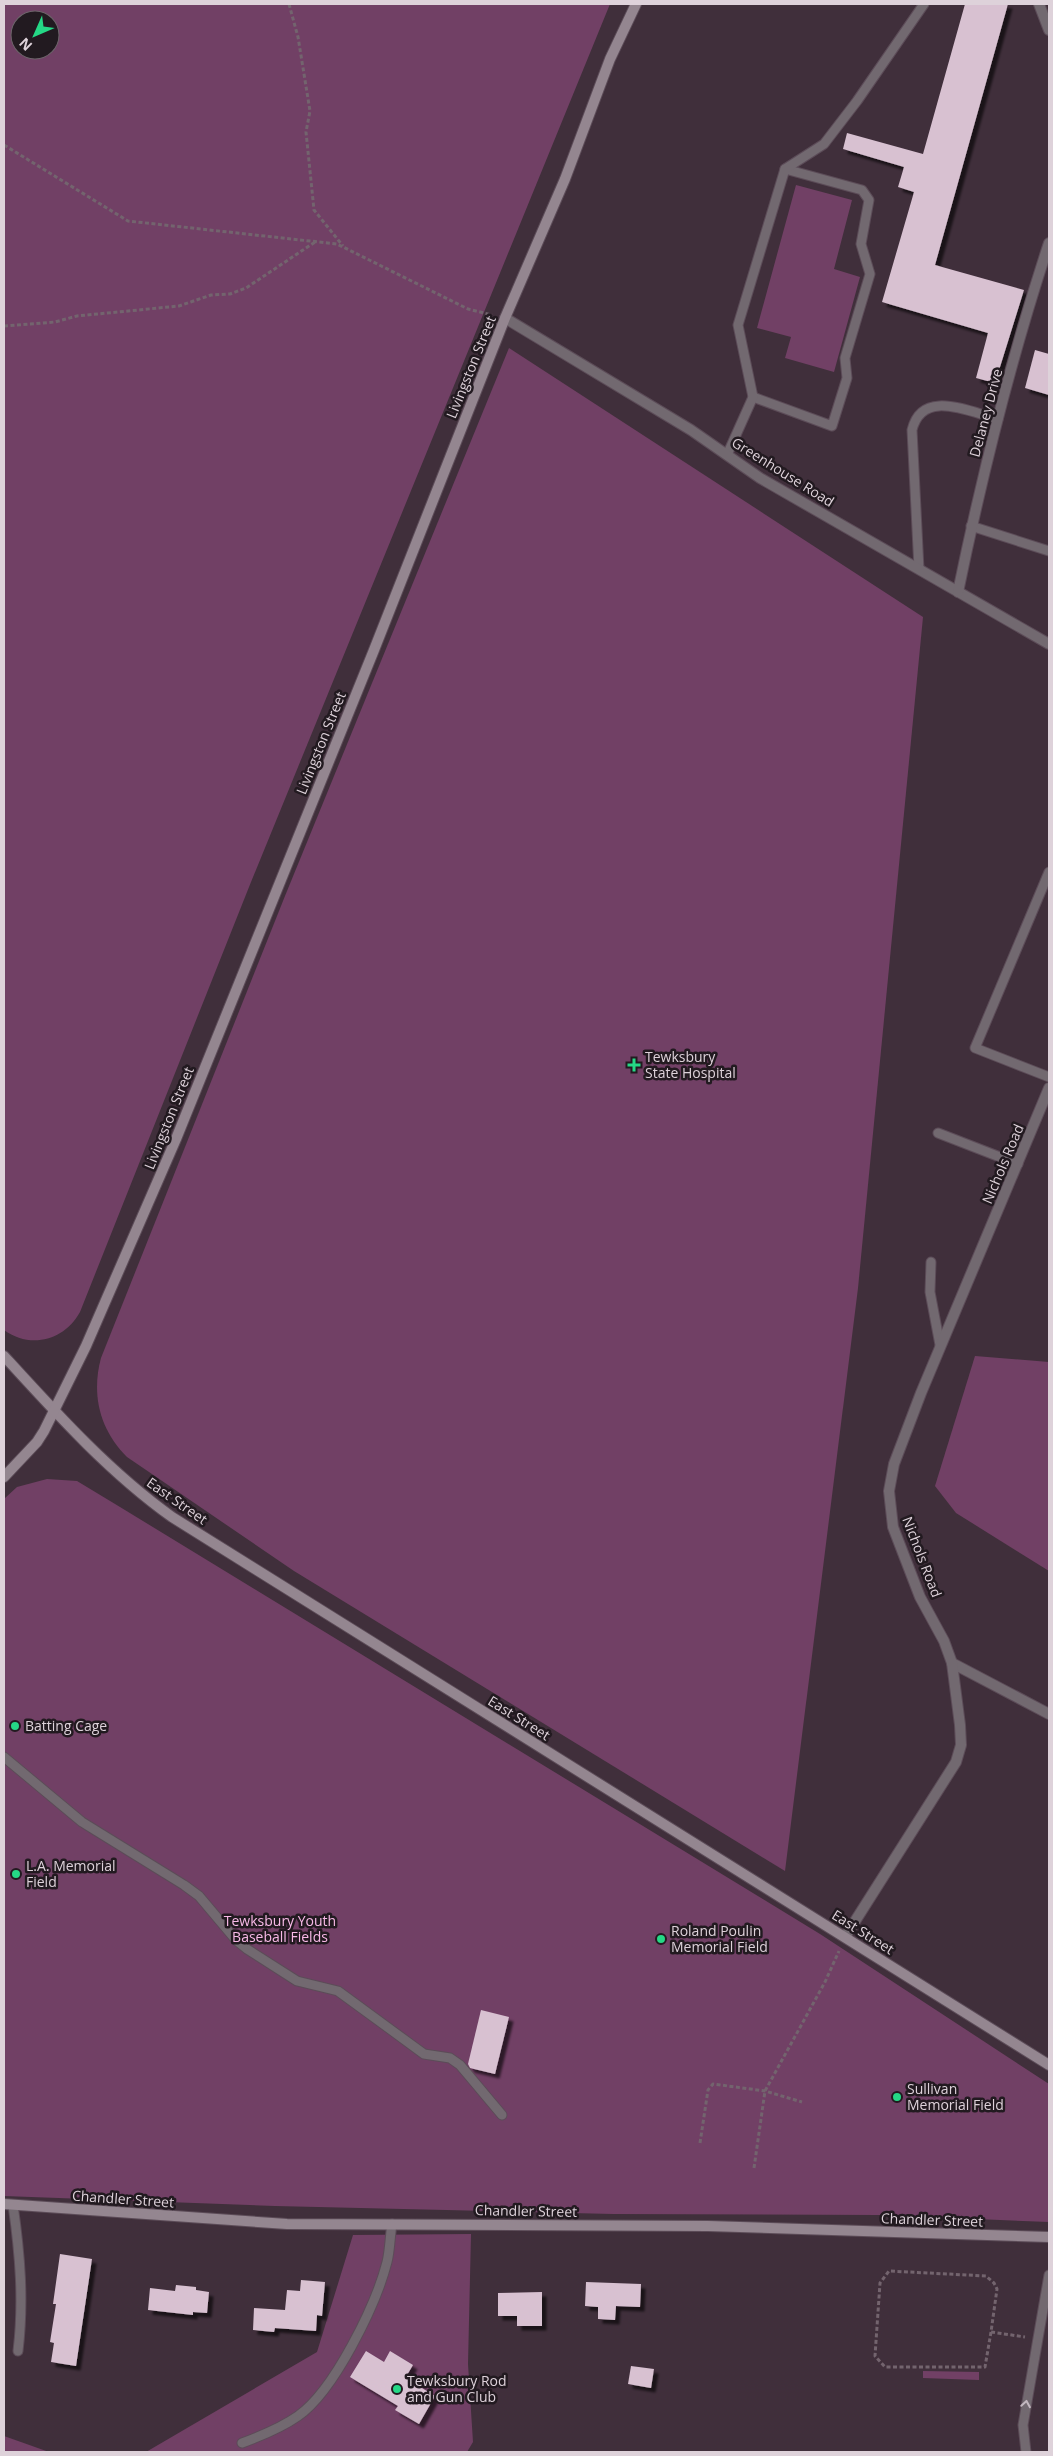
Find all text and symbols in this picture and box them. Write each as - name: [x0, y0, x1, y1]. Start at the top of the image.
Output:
- north arrow: [10, 10, 60, 60]
- text: N: [15, 34, 36, 55]
- street label: Livingston Street: [441, 313, 500, 421]
- street label: Delaney Drive: [965, 366, 1006, 459]
- street label: Greenhouse Road: [728, 432, 838, 511]
- street label: Livingston Street: [291, 689, 350, 797]
- place label: Tewksbury State Hospital: [645, 1047, 736, 1082]
- marker: Tewksbury State Hospital: [627, 1058, 641, 1072]
- street label: Livingston Street: [139, 1064, 198, 1172]
- street label: Nichols Road: [977, 1121, 1028, 1207]
- street label: East Street: [143, 1473, 211, 1528]
- street label: Nichols Road: [898, 1514, 947, 1600]
- street label: East Street: [485, 1691, 554, 1744]
- place label: Batting Cage: [25, 1716, 107, 1735]
- marker: Batting Cage: [9, 1720, 21, 1732]
- place label: L.A. Memorial Field: [26, 1856, 116, 1891]
- marker: L.A. Memorial Field: [10, 1868, 22, 1880]
- street label: East Street: [829, 1905, 898, 1958]
- park label: Tewksbury Youth Baseball Fields: [224, 1911, 336, 1946]
- place label: Roland Poulin Memorial Field: [671, 1921, 768, 1956]
- marker: Roland Poulin Memorial Field: [655, 1933, 667, 1945]
- place label: Sullivan Memorial Field: [907, 2079, 1004, 2114]
- marker: Sullivan Memorial Field: [891, 2091, 903, 2103]
- street label: Chandler Street: [71, 2185, 175, 2212]
- street label: Chandler Street: [475, 2200, 577, 2221]
- street label: Chandler Street: [881, 2208, 983, 2231]
- place label: Tewksbury Rod and Gun Club: [407, 2371, 507, 2406]
- marker: Tewksbury Rod and Gun Club: [391, 2383, 403, 2395]
- one-way arrow: [1021, 2400, 1031, 2408]

